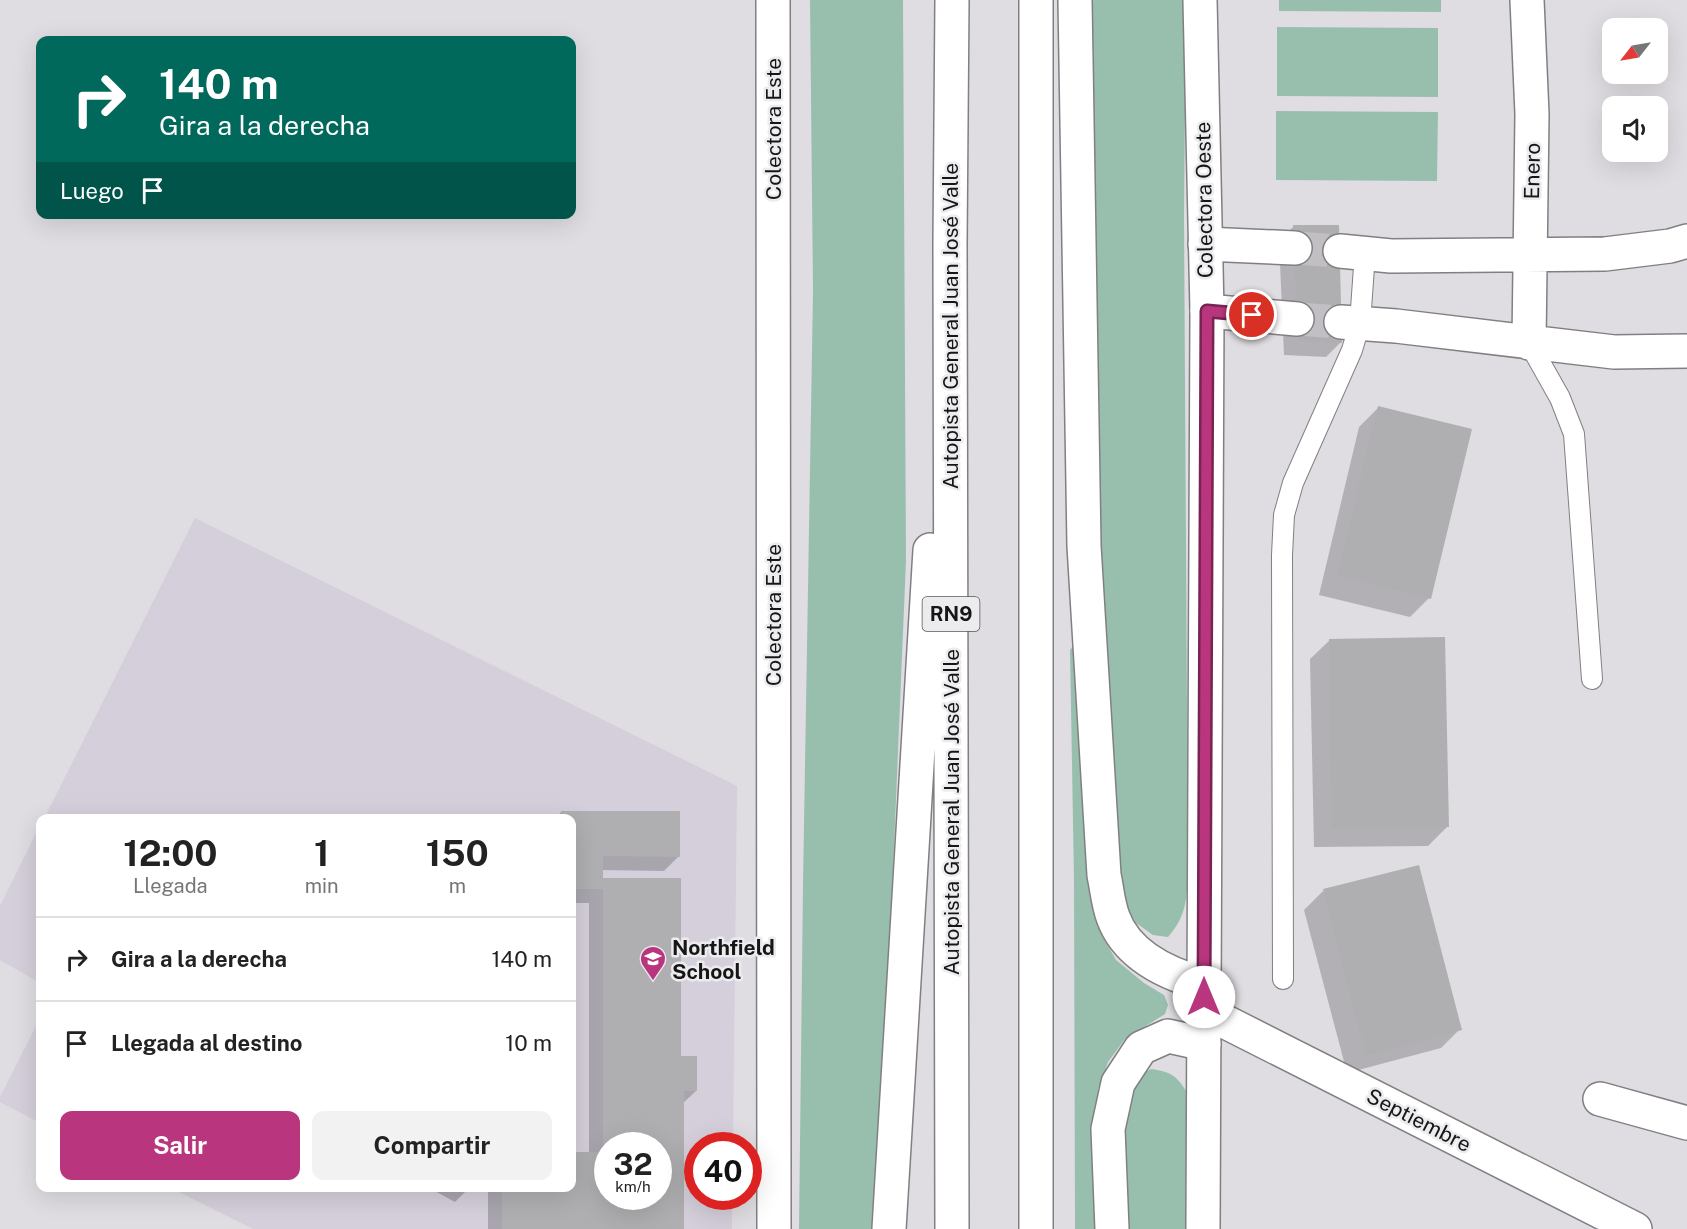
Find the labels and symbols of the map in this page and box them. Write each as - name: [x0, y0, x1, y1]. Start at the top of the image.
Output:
- north arrow: [1602, 18, 1668, 84]
- street label: Colectora Este: [761, 58, 786, 200]
- street label: Colectora Oeste: [1190, 122, 1218, 278]
- street label: Enero: [1519, 142, 1545, 200]
- street label: Autopista General Juan José Valle: [938, 163, 963, 489]
- pin: [1226, 289, 1277, 340]
- street label: Colectora Este: [761, 544, 786, 686]
- road number: RN9: [922, 597, 980, 631]
- street label: Autopista General Juan José Valle: [939, 649, 964, 975]
- place label: Northfield School: [672, 935, 775, 984]
- school or university icon: Northfield School: [638, 944, 668, 982]
- position arrow: [1172, 965, 1236, 1029]
- street label: Septiembre: [1363, 1083, 1475, 1157]
- speed limit sign: 40: [684, 1132, 762, 1210]

